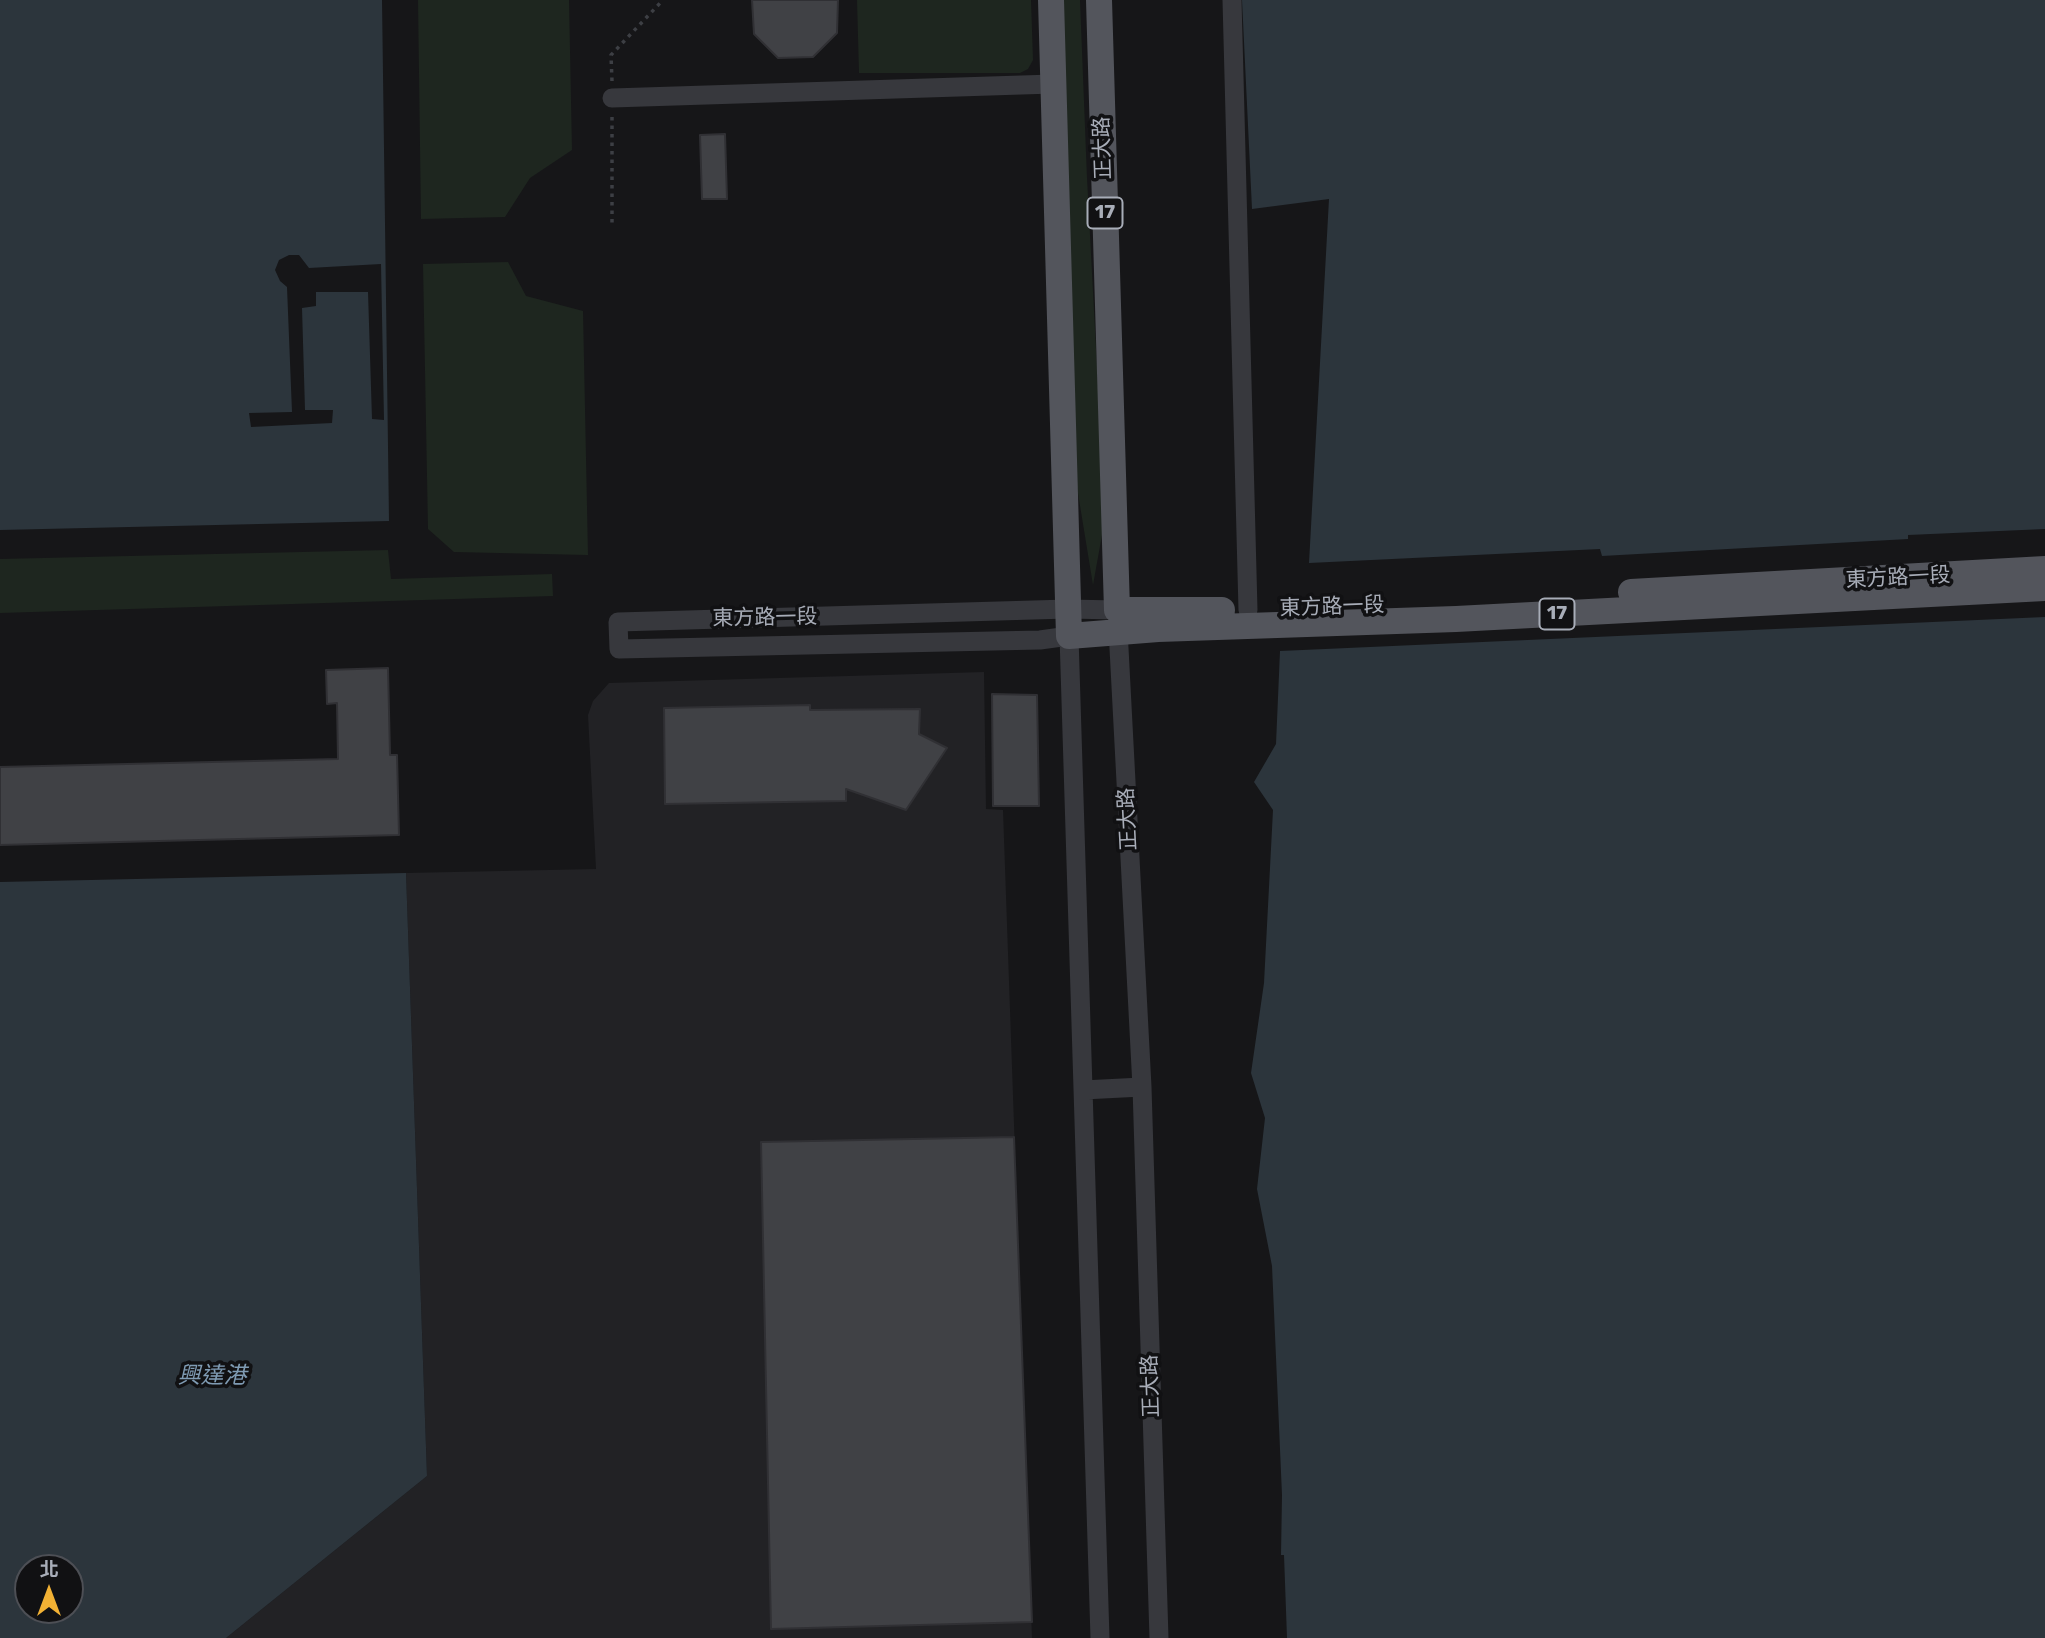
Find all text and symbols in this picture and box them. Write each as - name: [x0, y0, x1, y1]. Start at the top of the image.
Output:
- street label: 正大路: [1089, 116, 1117, 180]
- road number: 17: [1088, 197, 1122, 228]
- street label: 東方路一段: [1845, 563, 1951, 593]
- street label: 東方路一段: [1279, 593, 1385, 621]
- road number: 17: [1540, 598, 1574, 629]
- street label: 東方路一段: [712, 604, 818, 632]
- street label: 正大路: [1114, 787, 1142, 851]
- street label: 正大路: [1137, 1354, 1165, 1418]
- water label: 興達港: [178, 1362, 246, 1390]
- north arrow: [14, 1554, 84, 1624]
- text: 北: [39, 1558, 59, 1581]

